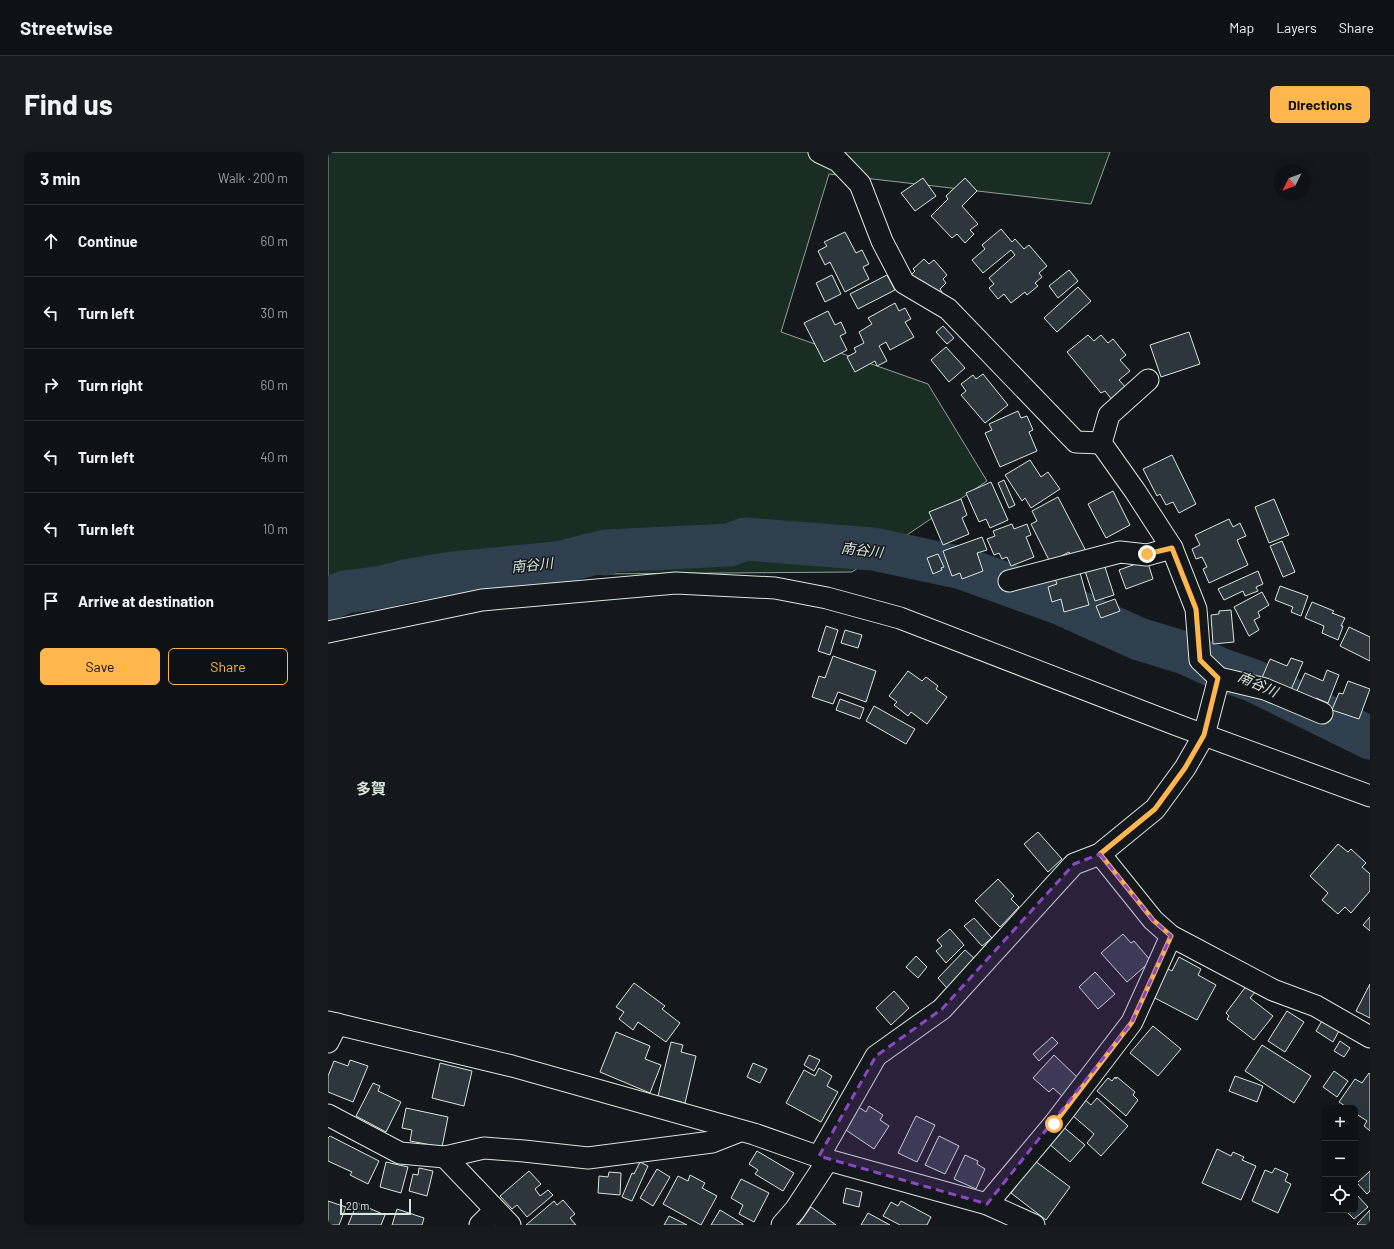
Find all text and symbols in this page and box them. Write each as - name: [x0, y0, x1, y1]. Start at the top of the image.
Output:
- text: Streetwise: [20, 16, 113, 39]
- text: Map: [1229, 19, 1254, 36]
- text: Layers: [1276, 19, 1317, 36]
- text: Share: [1339, 19, 1374, 36]
- button: Directions: [1270, 86, 1370, 123]
- text: Find us: [24, 87, 113, 121]
- north arrow: [1274, 164, 1310, 200]
- text: 3 min: [40, 168, 80, 188]
- text: Walk · 200 m: [218, 170, 288, 186]
- icon: ahead: [40, 230, 62, 252]
- text: Continue: [78, 232, 138, 250]
- text: 60 m: [261, 233, 288, 249]
- icon: left: [40, 302, 62, 324]
- text: Turn left: [78, 304, 134, 322]
- text: 30 m: [261, 305, 288, 321]
- icon: right: [40, 374, 62, 396]
- text: Turn right: [78, 376, 143, 394]
- text: 60 m: [261, 377, 288, 393]
- icon: left: [40, 446, 62, 468]
- text: Turn left: [78, 448, 134, 466]
- text: 40 m: [260, 449, 288, 465]
- icon: left: [40, 518, 62, 540]
- text: Turn left: [78, 520, 134, 538]
- text: 10 m: [263, 521, 288, 537]
- water label: 南谷川: [840, 539, 886, 561]
- route end: [1138, 545, 1156, 563]
- water label: 南谷川: [510, 554, 556, 575]
- icon: arrive: [40, 590, 62, 612]
- text: Arrive at destination: [78, 592, 214, 610]
- button: Save: [40, 648, 160, 685]
- button: Share: [168, 648, 288, 685]
- water label: 南谷川: [1236, 667, 1283, 701]
- district label: 多賀: [356, 779, 386, 797]
- map controls: [1322, 1105, 1358, 1213]
- button: +: [1322, 1105, 1358, 1141]
- route start: [1045, 1115, 1063, 1133]
- button: −: [1322, 1141, 1358, 1177]
- button: locate: [1322, 1177, 1358, 1213]
- scale bar: [340, 1197, 411, 1216]
- text: 20 m: [346, 1199, 369, 1212]

